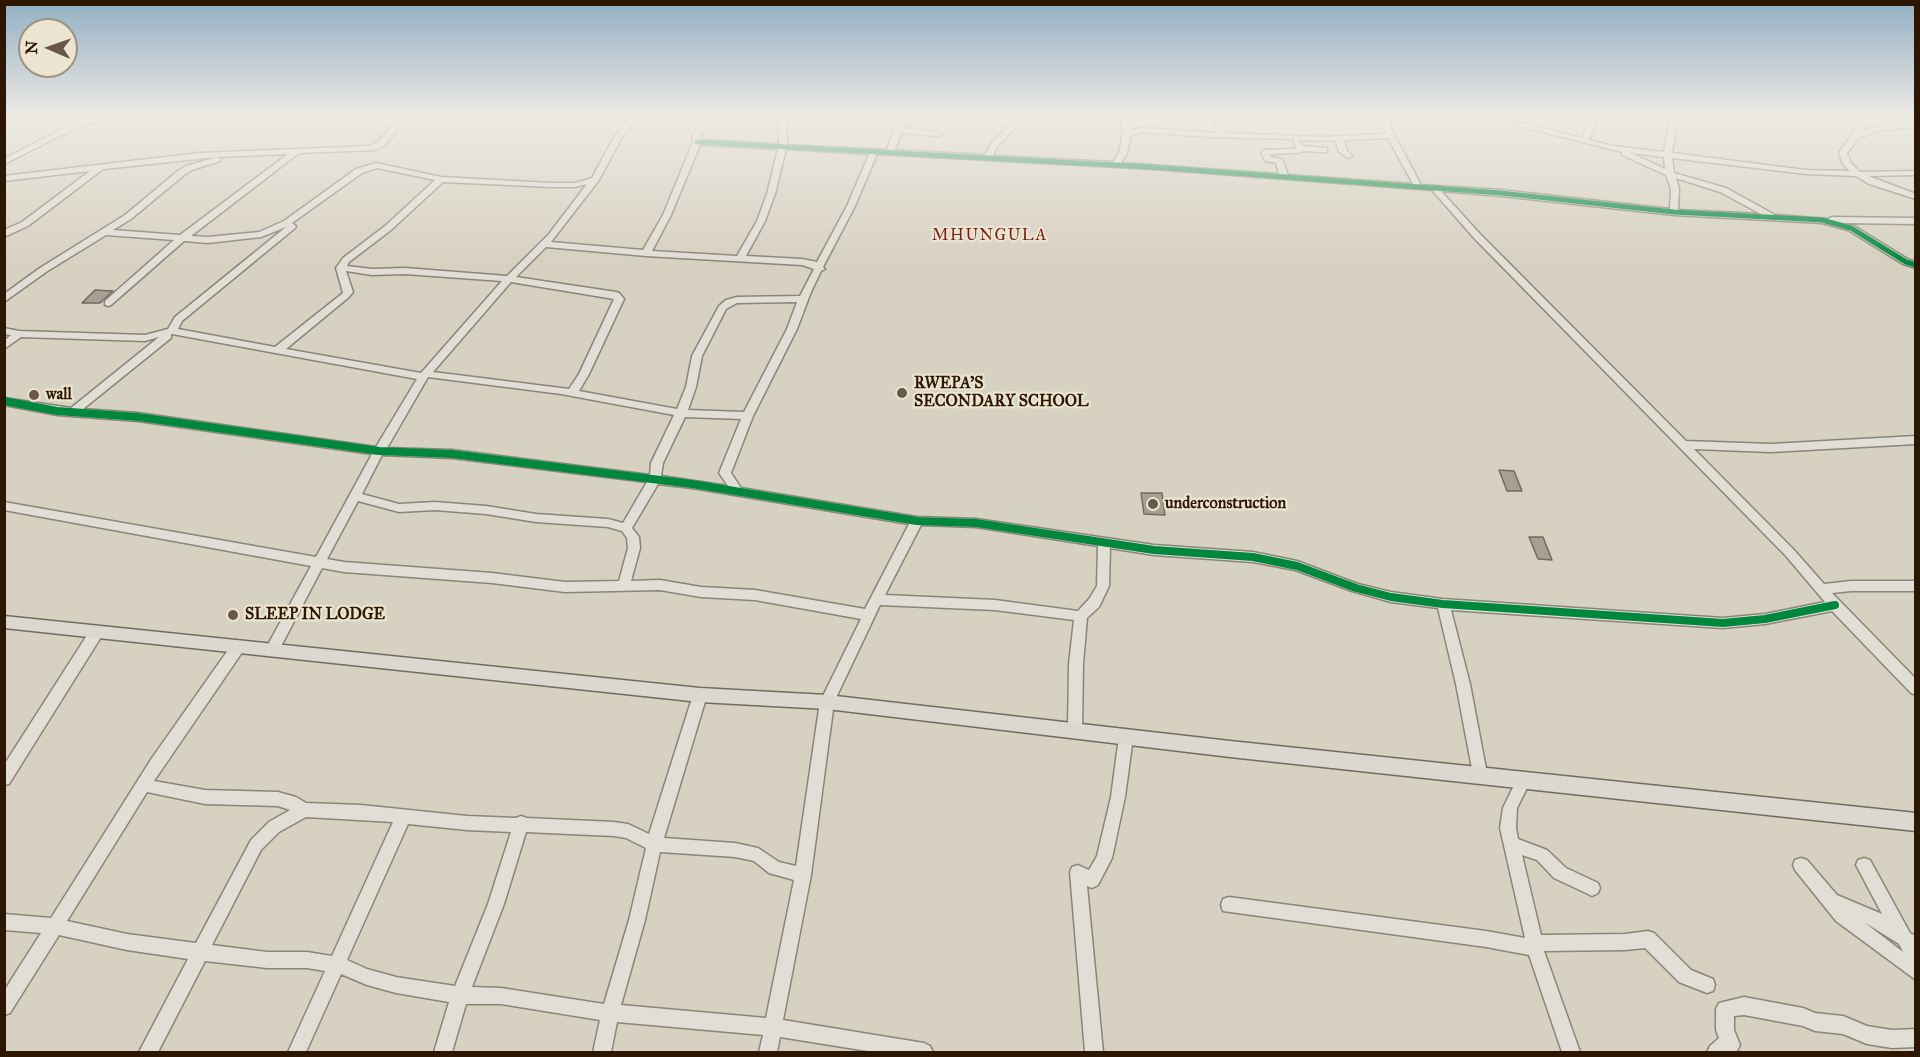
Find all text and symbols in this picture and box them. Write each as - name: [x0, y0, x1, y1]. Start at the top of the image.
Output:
- north arrow: [18, 18, 78, 78]
- text: N: [22, 40, 41, 55]
- district label: MHUNGULA: [932, 226, 1048, 246]
- place label: RWEPA'S SECONDARY SCHOOL: [914, 374, 1089, 412]
- place label: wall: [46, 385, 72, 405]
- marker: RWEPA'S SECONDARY SCHOOL: [895, 386, 909, 400]
- marker: wall: [27, 388, 41, 402]
- place label: underconstruction: [1165, 494, 1286, 514]
- marker: underconstruction: [1146, 497, 1160, 511]
- place label: SLEEP IN LODGE: [245, 605, 385, 625]
- marker: SLEEP IN LODGE: [226, 608, 240, 622]

